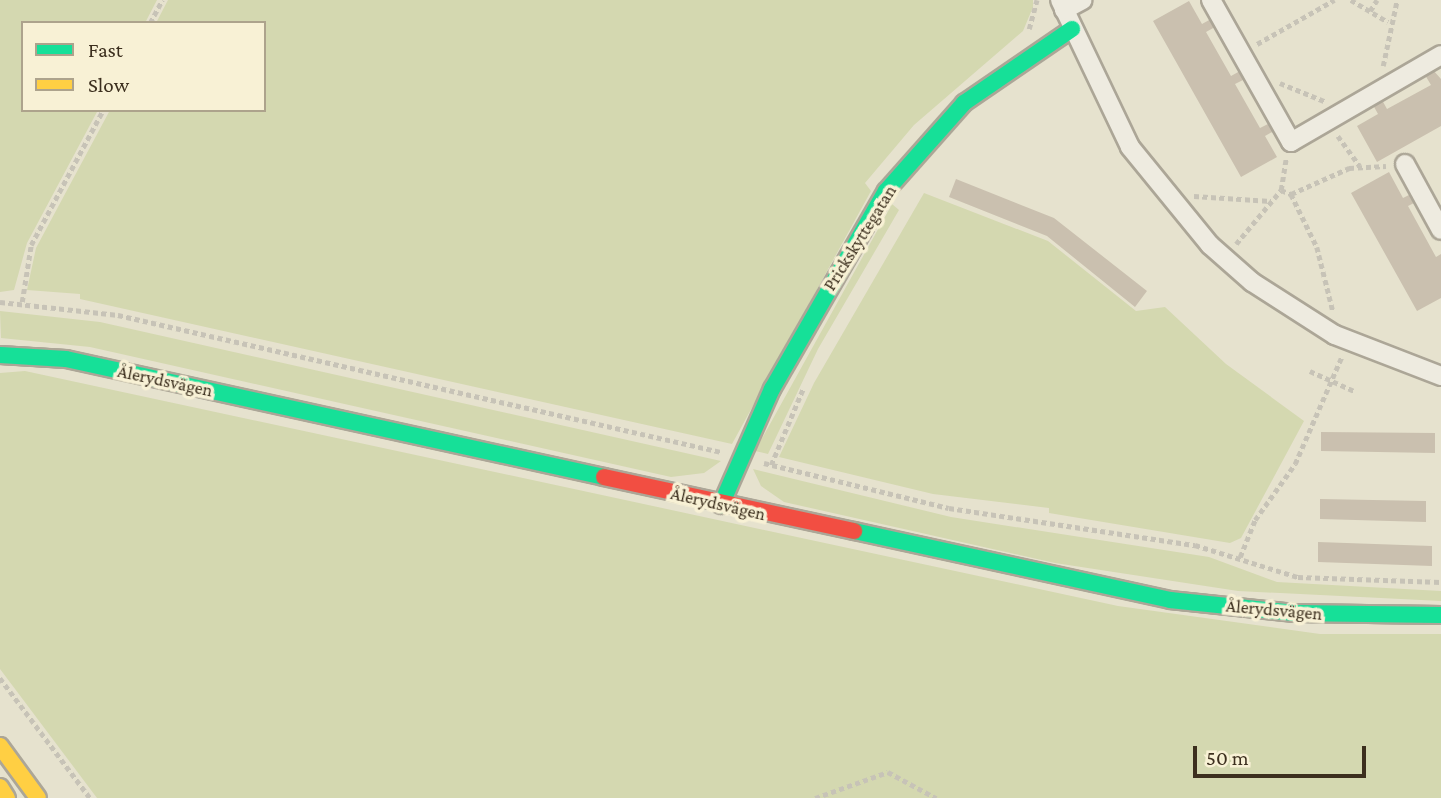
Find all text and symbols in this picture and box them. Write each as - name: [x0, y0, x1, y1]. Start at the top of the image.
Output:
- legend: [21, 21, 266, 112]
- text: Fast: [88, 38, 123, 62]
- text: Slow: [88, 73, 129, 97]
- street label: Prickskyttegatan: [819, 181, 901, 295]
- street label: Ålerydsvägen: [116, 360, 214, 402]
- street label: Ålerydsvägen: [669, 483, 767, 525]
- street label: Ålerydsvägen: [1225, 595, 1323, 625]
- scale bar: [1196, 732, 1369, 776]
- text: 50 m: [1206, 746, 1249, 770]

